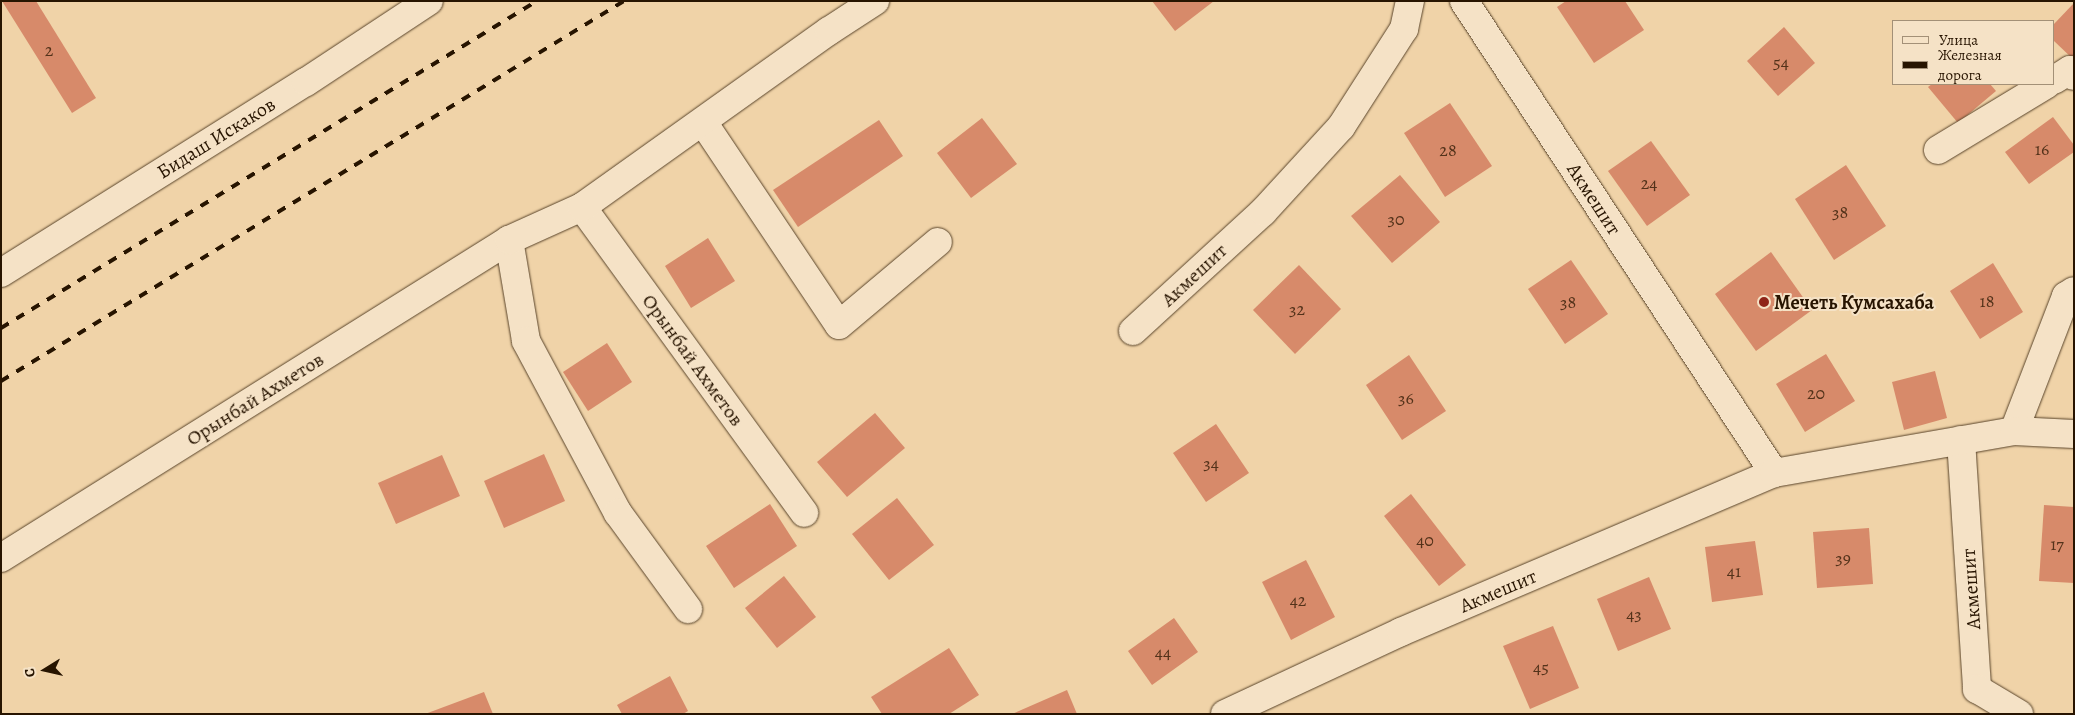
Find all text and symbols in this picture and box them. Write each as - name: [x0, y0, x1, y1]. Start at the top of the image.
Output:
- legend: [1892, 20, 2055, 85]
- text: Улица: [1939, 30, 1978, 50]
- house number: 2: [45, 39, 53, 61]
- text: Железная дорога: [1938, 45, 2002, 85]
- house number: 54: [1773, 51, 1789, 73]
- street label: Бидаш Искаков: [152, 92, 280, 184]
- house number: 16: [2035, 138, 2049, 160]
- house number: 28: [1439, 139, 1457, 161]
- street label: Акмешит: [1562, 158, 1626, 240]
- house number: 24: [1641, 172, 1657, 194]
- house number: 38: [1832, 201, 1848, 223]
- house number: 30: [1387, 208, 1405, 230]
- street label: Акмешит: [1156, 239, 1232, 311]
- street label: Орынбай Ахметов: [637, 289, 749, 431]
- place label: Мечеть Кумсахаба: [1774, 290, 1934, 314]
- house number: 18: [1980, 290, 1994, 312]
- house number: 38: [1560, 291, 1576, 313]
- marker: Мечеть Кумсахаба: [1758, 296, 1770, 308]
- house number: 32: [1289, 298, 1305, 320]
- street label: Орынбай Ахметов: [182, 347, 328, 451]
- house number: 20: [1807, 382, 1825, 404]
- house number: 36: [1398, 387, 1414, 409]
- house number: 34: [1203, 452, 1219, 474]
- house number: 40: [1416, 529, 1434, 551]
- house number: 17: [2050, 533, 2064, 555]
- house number: 39: [1835, 547, 1851, 569]
- street label: Акмешит: [1956, 548, 1986, 630]
- house number: 41: [1727, 560, 1741, 582]
- street label: Акмешит: [1456, 564, 1540, 618]
- house number: 42: [1290, 589, 1306, 611]
- house number: 43: [1626, 603, 1642, 625]
- house number: 44: [1155, 641, 1171, 663]
- north arrow: [20, 645, 70, 695]
- house number: 45: [1533, 656, 1549, 678]
- text: С: [20, 667, 40, 679]

